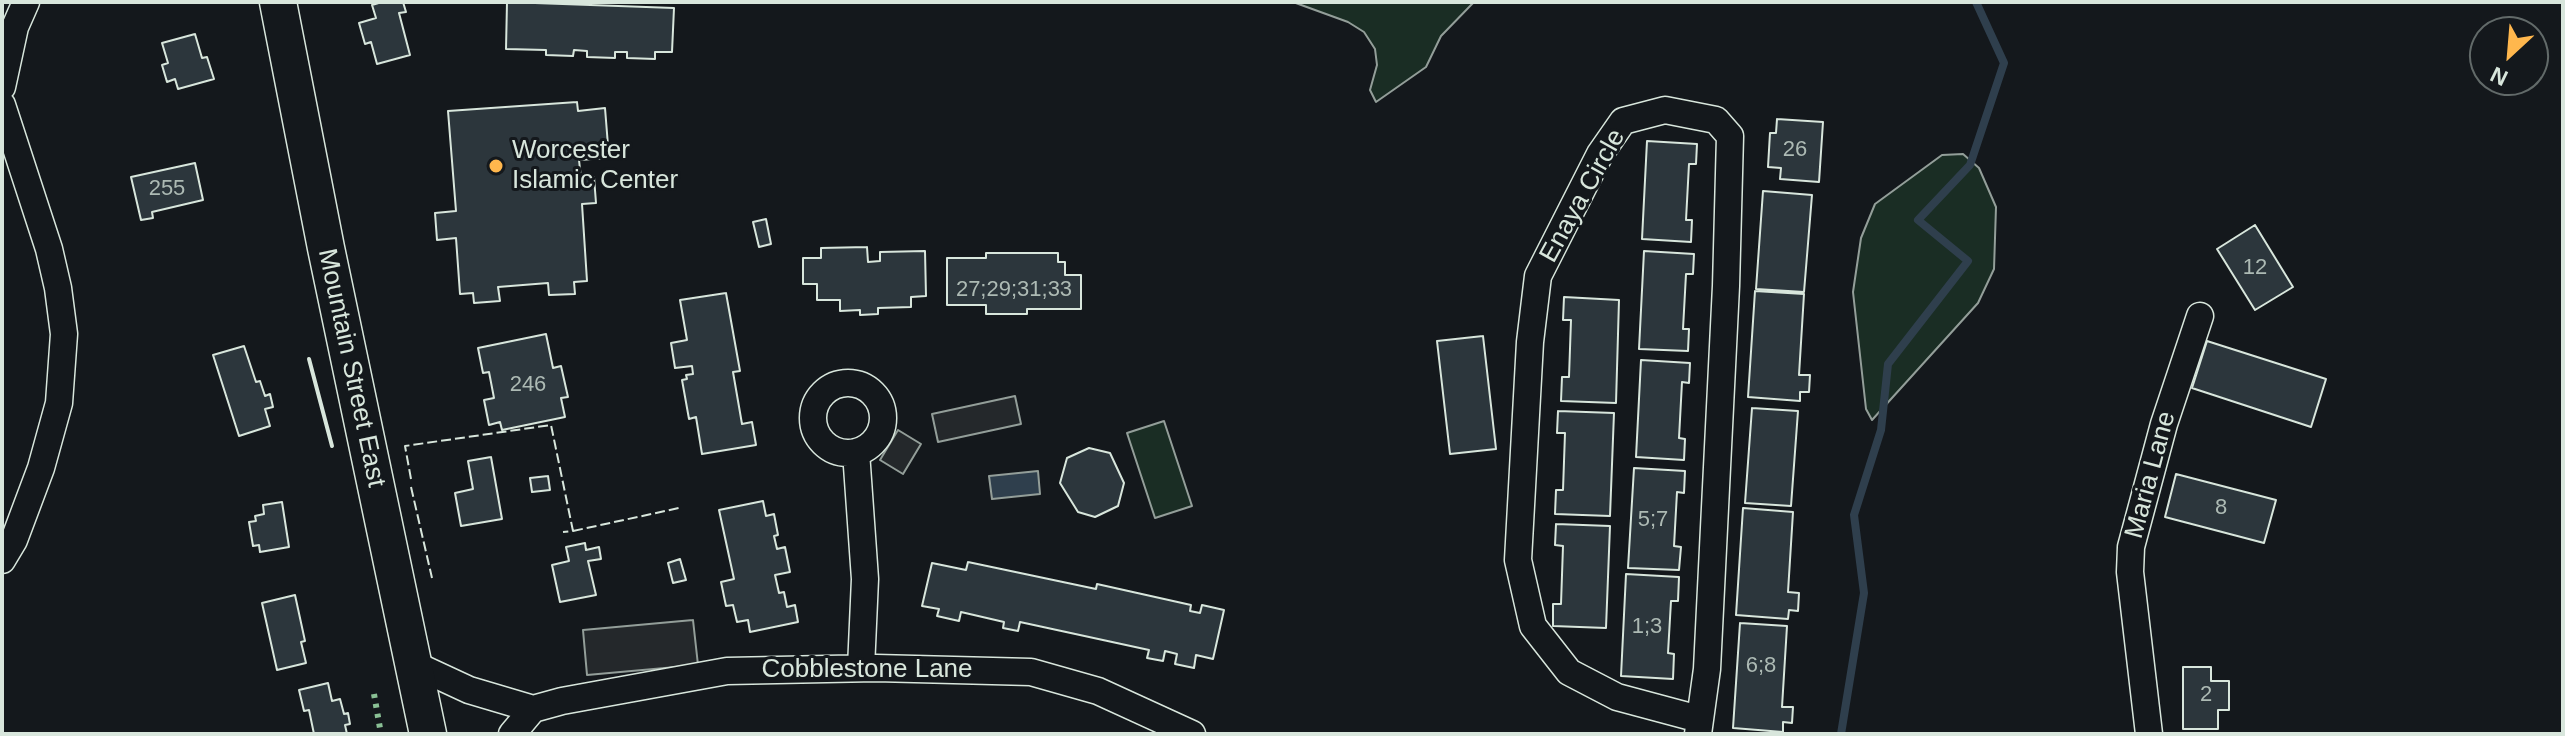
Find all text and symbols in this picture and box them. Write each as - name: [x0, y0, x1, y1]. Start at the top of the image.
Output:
- north arrow: [2469, 16, 2549, 96]
- text: N: [2487, 62, 2512, 91]
- street label: Enaya Circle: [1534, 124, 1632, 268]
- place label: Worcester Islamic Center: [512, 135, 678, 196]
- house number: 26: [1783, 137, 1807, 163]
- marker: Worcester Islamic Center: [487, 157, 505, 175]
- house number: 255: [149, 176, 185, 202]
- street label: Mountain Street East: [311, 246, 391, 490]
- house number: 12: [2243, 255, 2267, 281]
- house number: 27;29;31;33: [956, 277, 1072, 303]
- house number: 246: [510, 372, 546, 398]
- street label: Maria Lane: [2119, 408, 2183, 542]
- house number: 8: [2215, 495, 2227, 521]
- house number: 5;7: [1638, 507, 1668, 533]
- house number: 1;3: [1632, 614, 1662, 640]
- house number: 6;8: [1746, 653, 1776, 679]
- street label: Cobblestone Lane: [761, 654, 973, 686]
- house number: 2: [2200, 682, 2212, 708]

